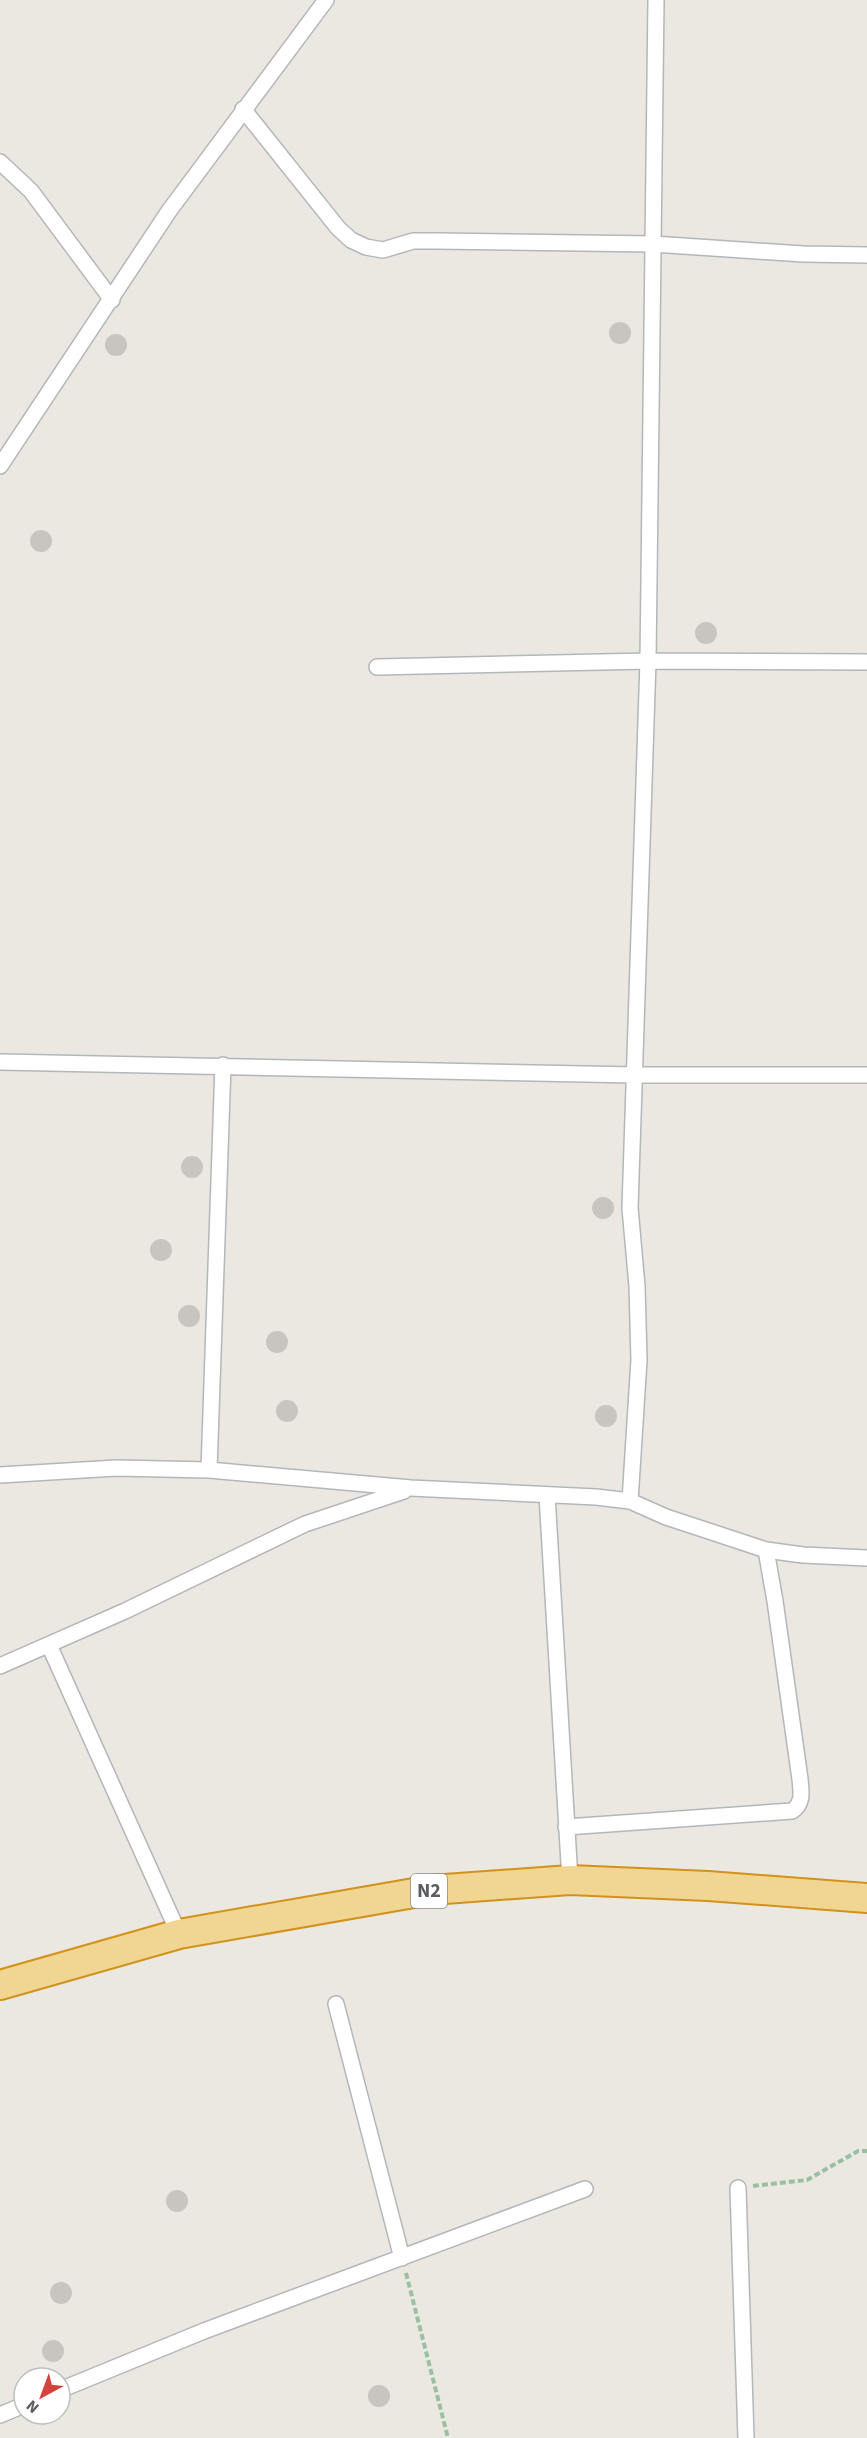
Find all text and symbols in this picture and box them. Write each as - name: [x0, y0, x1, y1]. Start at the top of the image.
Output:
- road number: N2: [411, 1874, 447, 1908]
- north arrow: [12, 2366, 72, 2426]
- text: N: [22, 2395, 44, 2418]

